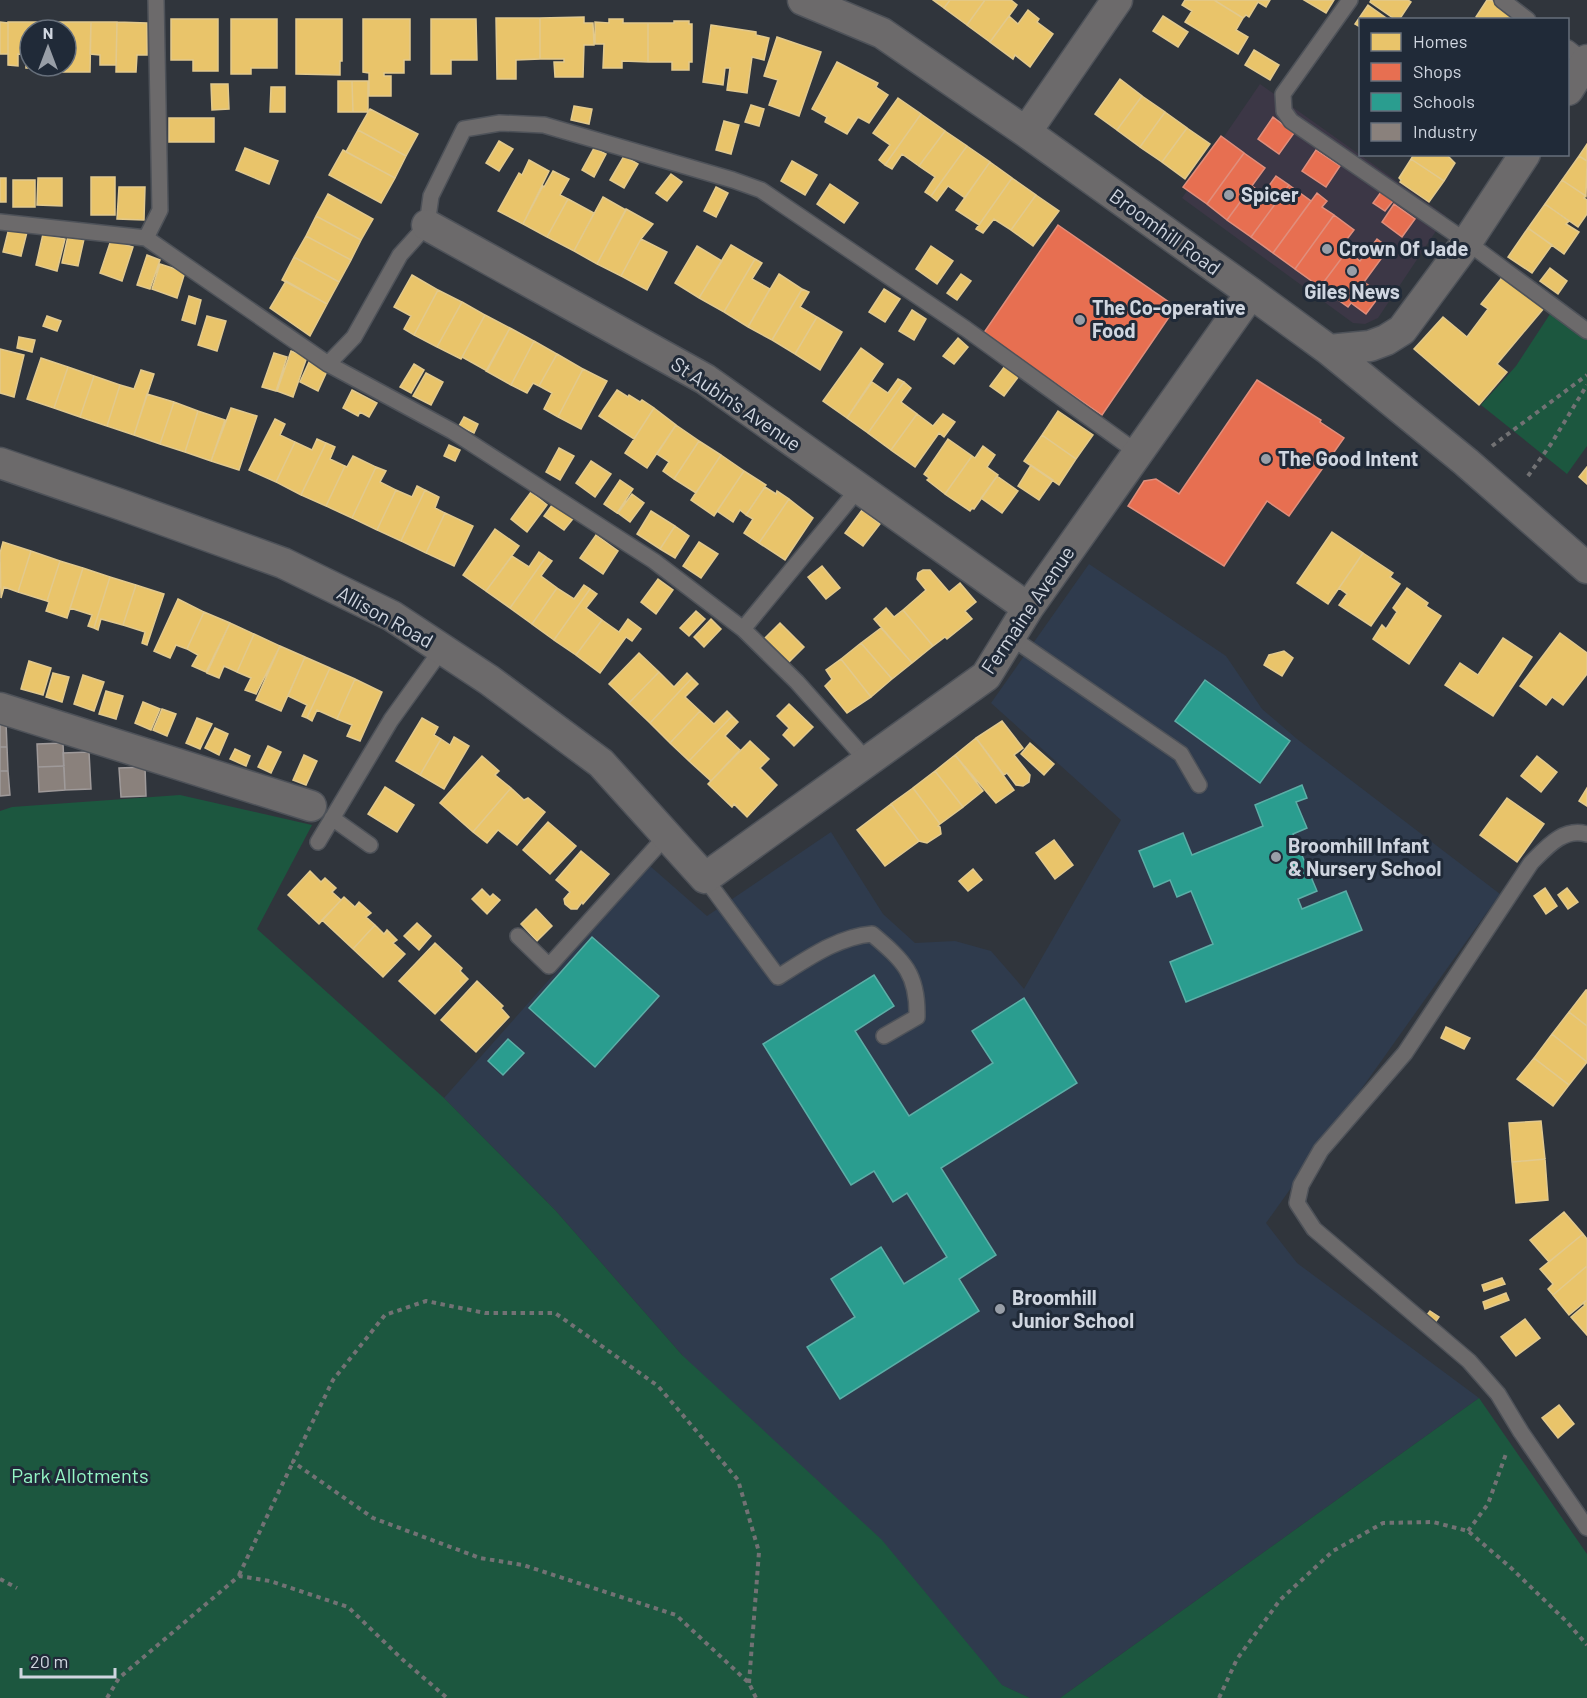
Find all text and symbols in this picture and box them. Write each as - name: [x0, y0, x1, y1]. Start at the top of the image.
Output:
- north arrow: [18, 18, 78, 78]
- legend: [1359, 18, 1569, 156]
- text: N: [43, 23, 53, 42]
- text: Homes: [1413, 30, 1467, 52]
- text: Shops: [1413, 60, 1462, 82]
- text: Schools: [1413, 90, 1475, 112]
- text: Industry: [1413, 120, 1477, 142]
- place label: Spicer: [1241, 182, 1299, 206]
- street label: Broomhill Road: [1105, 183, 1226, 280]
- marker: Spicer: [1222, 188, 1236, 202]
- place label: Crown Of Jade: [1339, 236, 1468, 260]
- marker: Crown Of Jade: [1320, 242, 1334, 256]
- marker: Giles News: [1345, 264, 1359, 278]
- place label: Giles News: [1304, 279, 1400, 303]
- place label: The Co-operative Food: [1092, 295, 1246, 342]
- marker: The Co-operative Food: [1073, 313, 1087, 327]
- street label: St Aubin's Avenue: [667, 351, 806, 455]
- place label: The Good Intent: [1278, 446, 1418, 470]
- marker: The Good Intent: [1259, 452, 1273, 466]
- street label: Fermaine Avenue: [975, 541, 1079, 678]
- street label: Allison Road: [333, 580, 438, 652]
- place label: Broomhill Infant & Nursery School: [1288, 833, 1441, 880]
- marker: Broomhill Infant & Nursery School: [1269, 850, 1283, 864]
- place label: Broomhill Junior School: [1012, 1285, 1134, 1332]
- marker: Broomhill Junior School: [993, 1302, 1007, 1316]
- park label: Park Allotments: [11, 1463, 149, 1487]
- scale bar: [21, 1641, 116, 1679]
- text: 20 m: [30, 1650, 68, 1672]

